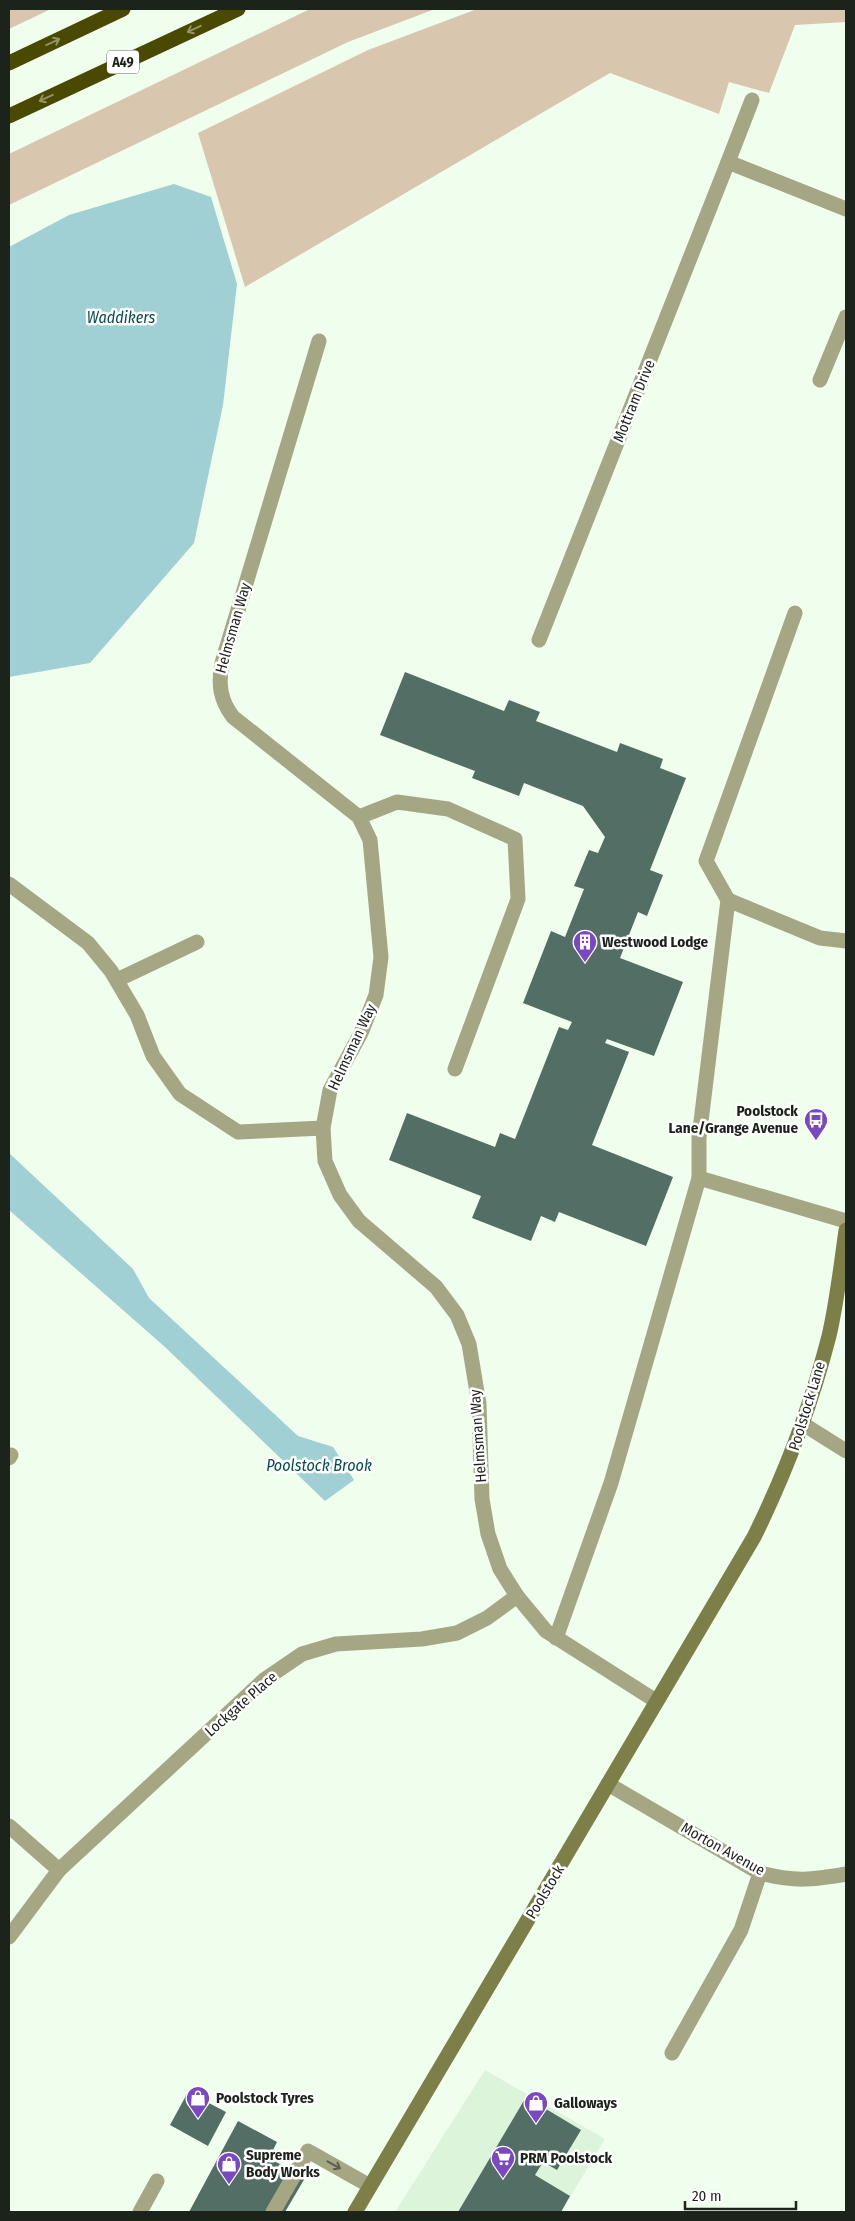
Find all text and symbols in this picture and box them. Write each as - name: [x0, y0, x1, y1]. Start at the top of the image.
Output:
- one-way arrow: [187, 25, 202, 35]
- one-way arrow: [45, 37, 60, 46]
- road number: A49: [107, 51, 139, 74]
- one-way arrow: [39, 93, 54, 103]
- water label: Waddikers: [87, 308, 156, 327]
- street label: Mottram Drive: [609, 357, 659, 445]
- street label: Helmsman Way: [211, 580, 255, 675]
- building icon: Westwood Lodge: [572, 929, 598, 963]
- place label: Westwood Lodge: [602, 933, 708, 951]
- street label: Helmsman Way: [324, 1001, 380, 1093]
- place label: Poolstock Lane/Grange Avenue: [668, 1102, 798, 1137]
- bus stop icon: Poolstock Lane/Grange Avenue: [803, 1107, 829, 1141]
- street label: Poolstock Lane: [785, 1359, 829, 1453]
- street label: Helmsman Way: [466, 1389, 490, 1483]
- water label: Poolstock Brook: [266, 1456, 372, 1475]
- street label: Lockgate Place: [201, 1668, 281, 1740]
- street label: Morton Avenue: [678, 1819, 768, 1879]
- street label: Poolstock: [522, 1862, 568, 1922]
- shop icon: Poolstock Tyres: [185, 2085, 211, 2119]
- place label: Poolstock Tyres: [216, 2089, 314, 2107]
- shop icon: Galloways: [523, 2090, 549, 2124]
- place label: Galloways: [554, 2094, 618, 2112]
- supermarket icon: PRM Poolstock: [490, 2145, 516, 2179]
- place label: Supreme Body Works: [246, 2146, 320, 2181]
- place label: PRM Poolstock: [520, 2149, 612, 2167]
- shop icon: Supreme Body Works: [216, 2151, 242, 2185]
- one-way arrow: [327, 2161, 341, 2171]
- scale bar: [685, 2178, 796, 2210]
- text: 20 m: [692, 2187, 722, 2205]

